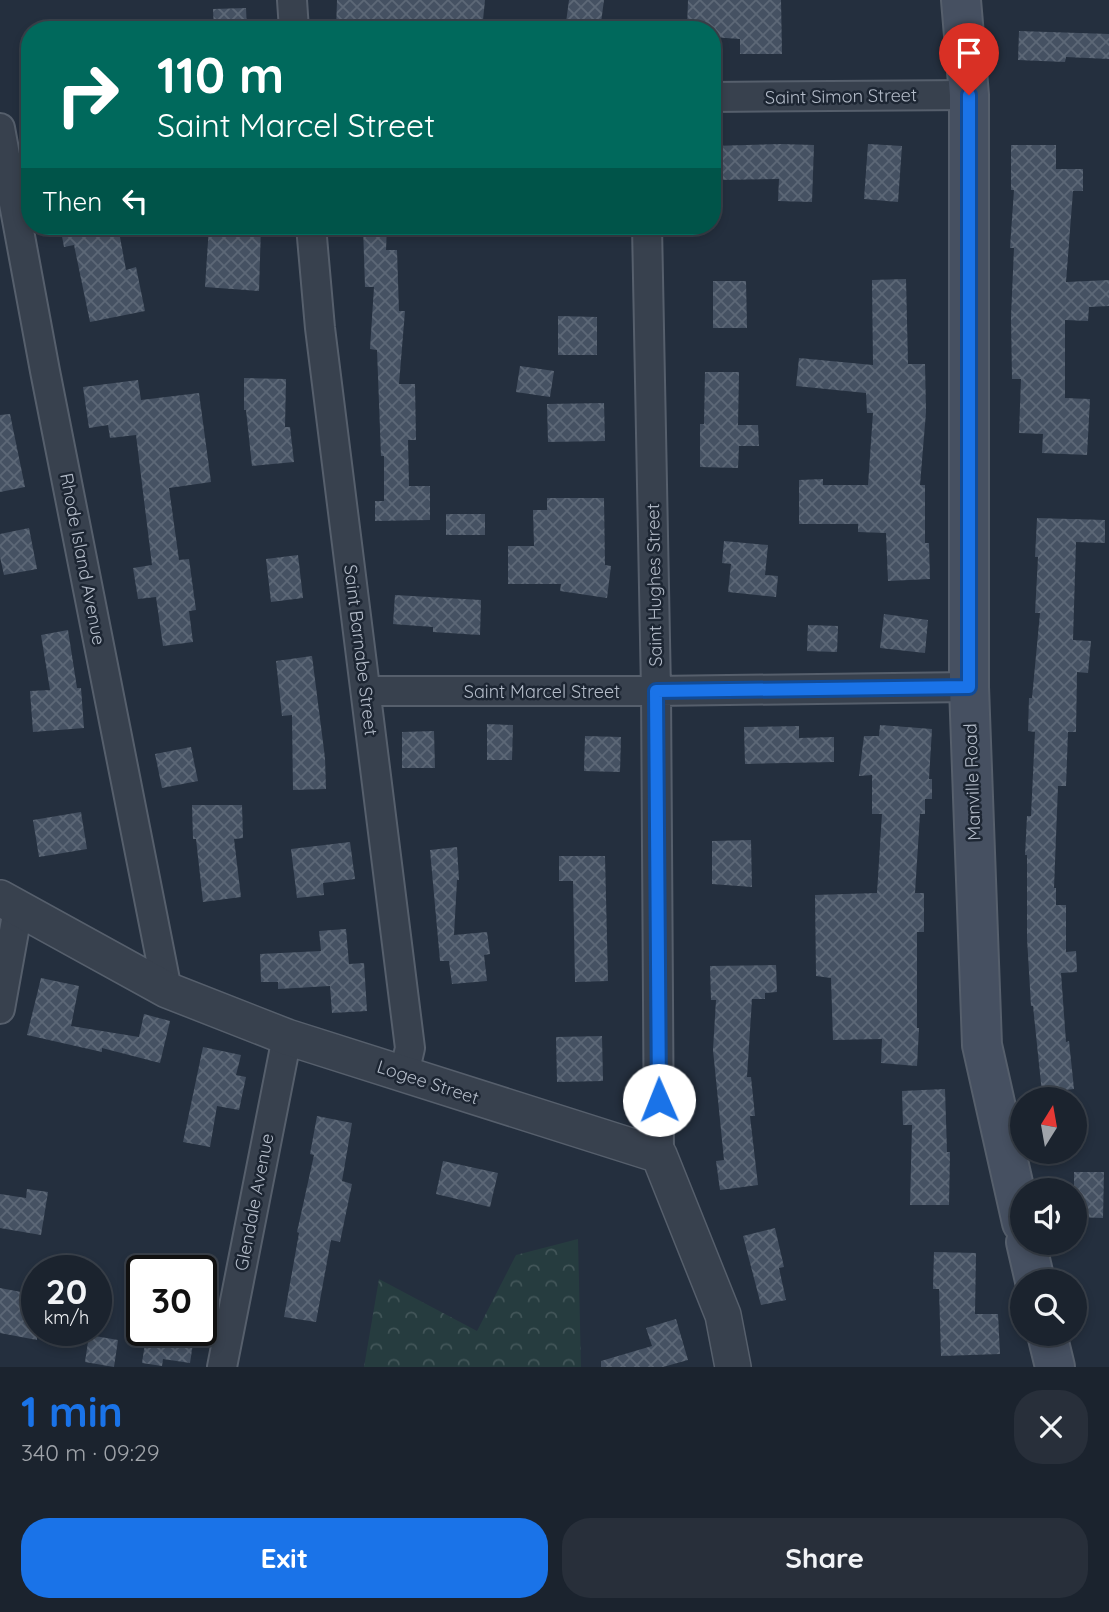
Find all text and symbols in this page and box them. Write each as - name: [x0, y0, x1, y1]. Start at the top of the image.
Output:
- pin: [939, 23, 999, 95]
- icon: arrive: [950, 34, 988, 72]
- text: 110 m: [157, 44, 284, 105]
- icon: right: [42, 49, 133, 140]
- street label: Saint Simon Street: [765, 83, 917, 109]
- text: Saint Marcel Street: [157, 105, 435, 145]
- icon: left: [116, 182, 154, 220]
- text: Then: [42, 185, 102, 218]
- street label: Rhode Island Avenue: [55, 471, 111, 647]
- street label: Saint Hughes Street: [641, 503, 667, 667]
- street label: Saint Barnabe Street: [339, 563, 383, 737]
- street label: Saint Marcel Street: [464, 680, 620, 703]
- street label: Manville Road: [958, 723, 986, 841]
- street label: Logee Street: [374, 1055, 482, 1109]
- position arrow: [622, 1063, 696, 1137]
- north arrow: [1010, 1087, 1087, 1164]
- map controls: [1010, 1087, 1087, 1346]
- street label: Glendale Avenue: [229, 1131, 279, 1273]
- button: sound: [1010, 1178, 1087, 1255]
- speed limit sign: 30: [126, 1255, 217, 1346]
- text: 20: [46, 1269, 87, 1313]
- button: search: [1010, 1269, 1087, 1346]
- text: km/h: [44, 1306, 89, 1329]
- text: 1 min: [21, 1385, 123, 1438]
- button: close: [1014, 1390, 1088, 1464]
- text: 340 m · 09:29: [21, 1438, 160, 1467]
- button: Exit: [21, 1518, 548, 1598]
- button: Share: [562, 1518, 1088, 1598]

